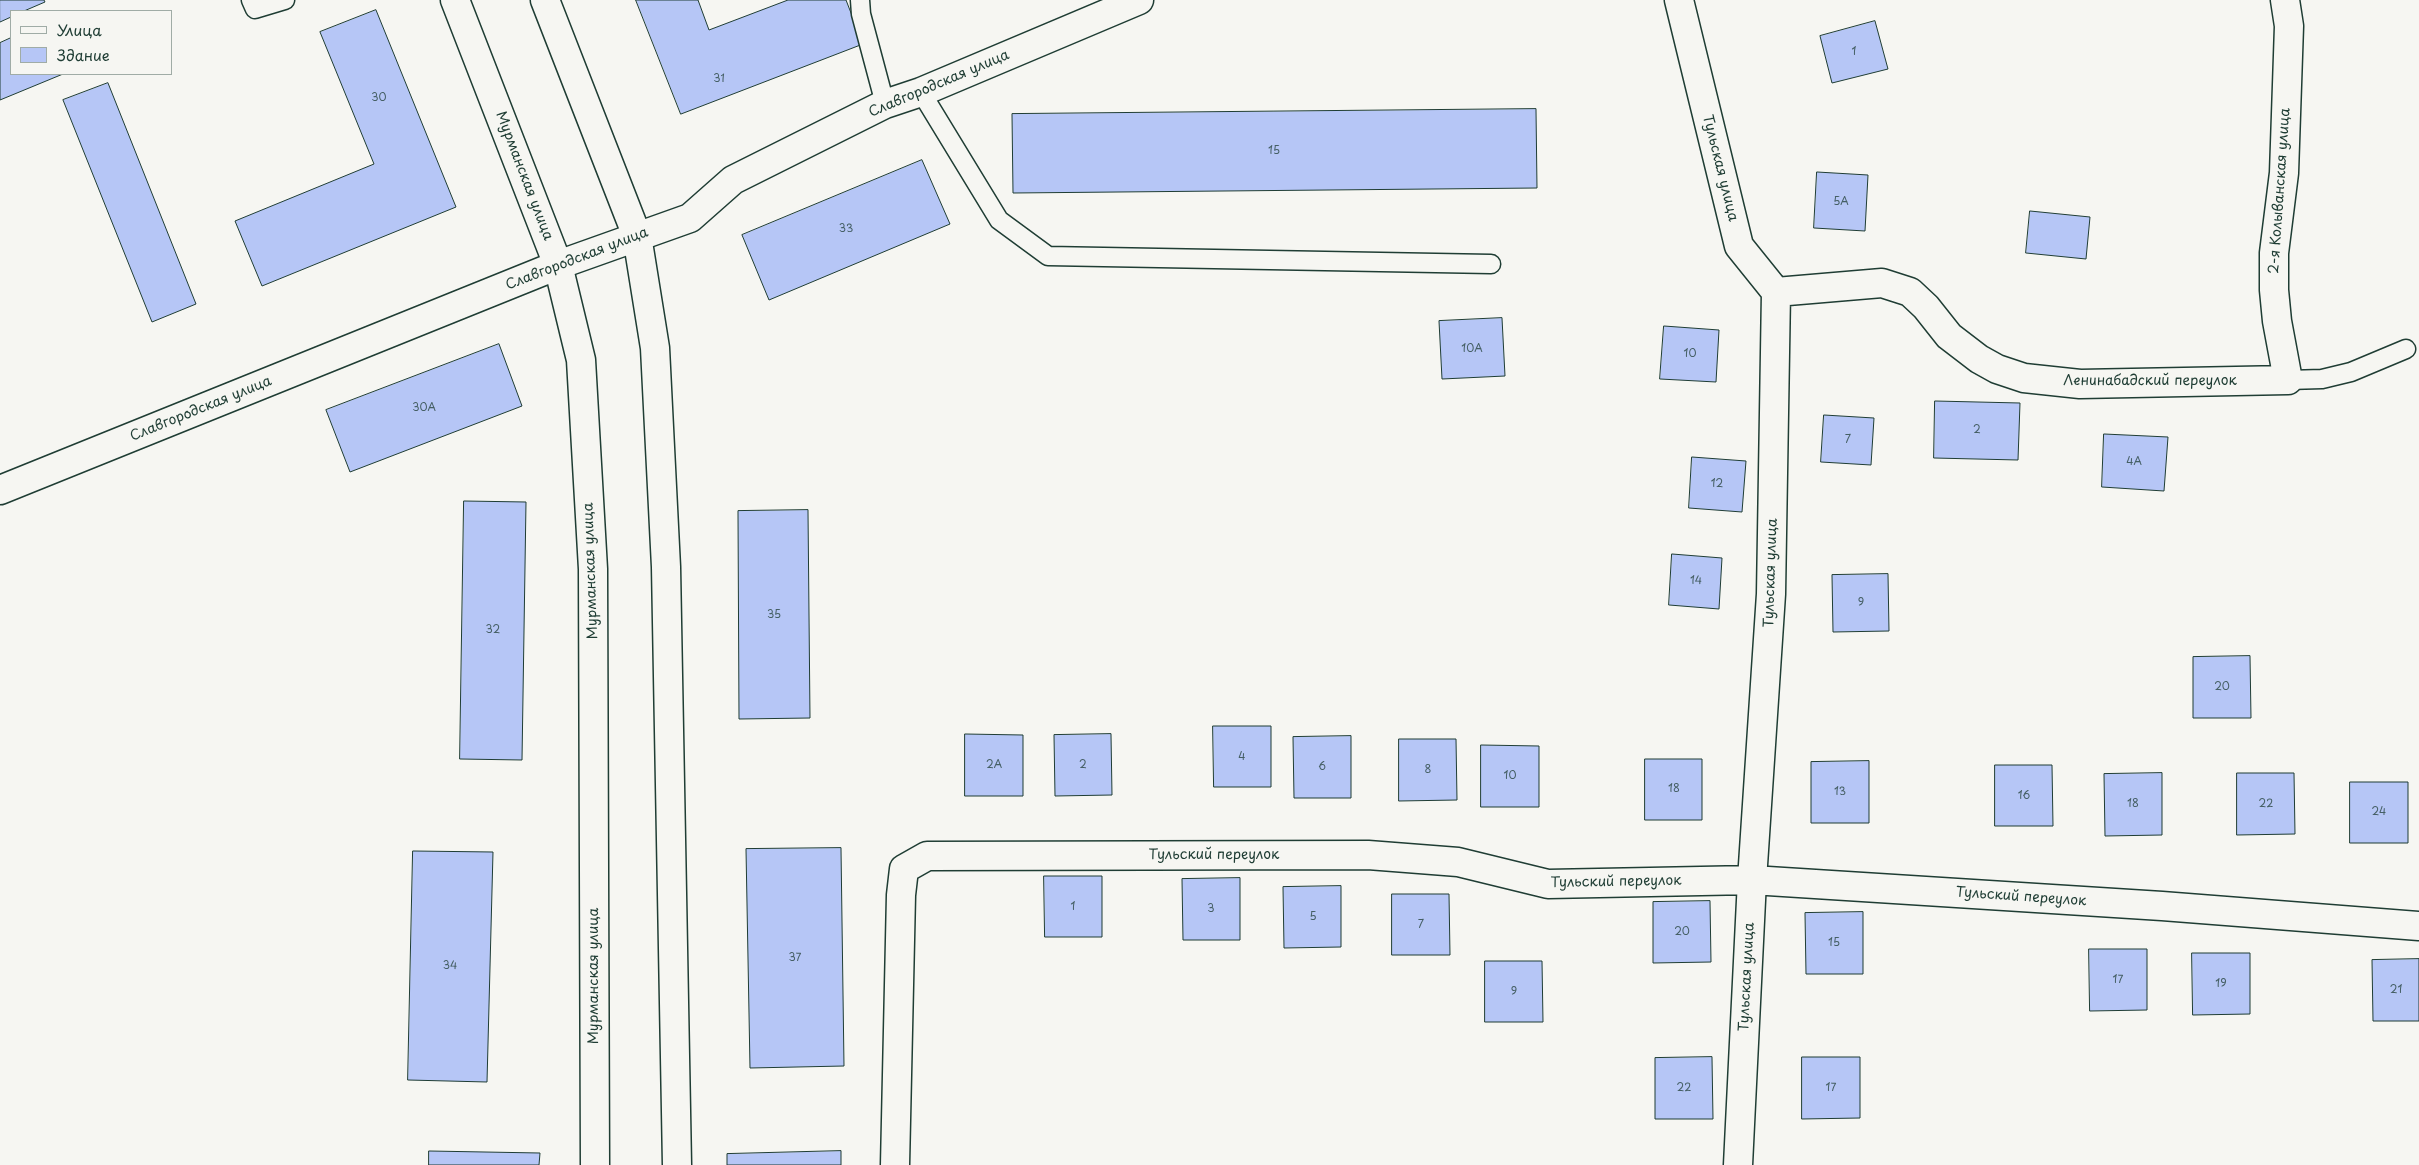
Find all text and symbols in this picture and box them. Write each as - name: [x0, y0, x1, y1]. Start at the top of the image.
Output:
- legend: [10, 10, 172, 75]
- text: Улица: [57, 18, 102, 41]
- text: Здание: [57, 43, 110, 66]
- house number: 1: [1852, 45, 1856, 59]
- street label: Славгородская улица: [866, 47, 1012, 121]
- house number: 31: [713, 72, 725, 86]
- house number: 30: [371, 91, 387, 105]
- street label: 2-я Колыванская улица: [2266, 107, 2294, 275]
- street label: Мурманская улица: [492, 109, 556, 243]
- street label: Тульская улица: [1699, 113, 1741, 223]
- house number: 15: [1268, 144, 1280, 158]
- house number: 5А: [1833, 195, 1849, 209]
- house number: 33: [839, 222, 853, 236]
- street label: Славгородская улица: [503, 224, 651, 294]
- house number: 10А: [1461, 342, 1483, 356]
- house number: 10: [1684, 347, 1696, 361]
- street label: Славгородская улица: [128, 373, 274, 445]
- street label: Ленинабадский переулок: [2063, 373, 2237, 389]
- house number: 30А: [412, 401, 436, 415]
- house number: 2: [1973, 423, 1981, 437]
- house number: 7: [1845, 433, 1851, 447]
- house number: 4А: [2126, 455, 2142, 469]
- house number: 12: [1711, 477, 1723, 491]
- street label: Мурманская улица: [580, 502, 602, 640]
- street label: Тульская улица: [1761, 518, 1781, 628]
- house number: 14: [1690, 574, 1702, 588]
- house number: 9: [1858, 596, 1864, 610]
- house number: 35: [767, 608, 781, 622]
- house number: 32: [486, 623, 500, 637]
- house number: 20: [2214, 680, 2230, 694]
- house number: 4: [1238, 750, 1246, 764]
- house number: 2А: [986, 758, 1002, 772]
- house number: 2: [1079, 758, 1087, 772]
- house number: 6: [1318, 760, 1326, 774]
- house number: 8: [1425, 763, 1431, 777]
- house number: 10: [1504, 769, 1516, 783]
- house number: 18: [1668, 782, 1680, 796]
- house number: 13: [1834, 785, 1846, 799]
- house number: 16: [2018, 789, 2030, 803]
- house number: 18: [2127, 797, 2139, 811]
- house number: 22: [2259, 797, 2273, 811]
- house number: 24: [2372, 805, 2386, 819]
- street label: Тульский переулок: [1149, 847, 1279, 863]
- street label: Тульский переулок: [1550, 872, 1682, 892]
- street label: Тульский переулок: [1955, 884, 2087, 910]
- house number: 1: [1071, 900, 1075, 914]
- house number: 3: [1207, 902, 1215, 916]
- street label: Мурманская улица: [586, 908, 602, 1044]
- house number: 5: [1309, 910, 1317, 924]
- house number: 7: [1418, 918, 1424, 932]
- street label: Тульская улица: [1736, 922, 1758, 1032]
- house number: 20: [1674, 925, 1690, 939]
- house number: 15: [1828, 936, 1840, 950]
- house number: 37: [789, 951, 801, 965]
- house number: 34: [443, 959, 457, 973]
- house number: 17: [2113, 973, 2123, 987]
- house number: 19: [2215, 977, 2227, 991]
- house number: 21: [2390, 983, 2402, 997]
- house number: 9: [1511, 985, 1517, 999]
- house number: 22: [1677, 1081, 1691, 1095]
- house number: 17: [1826, 1081, 1836, 1095]

